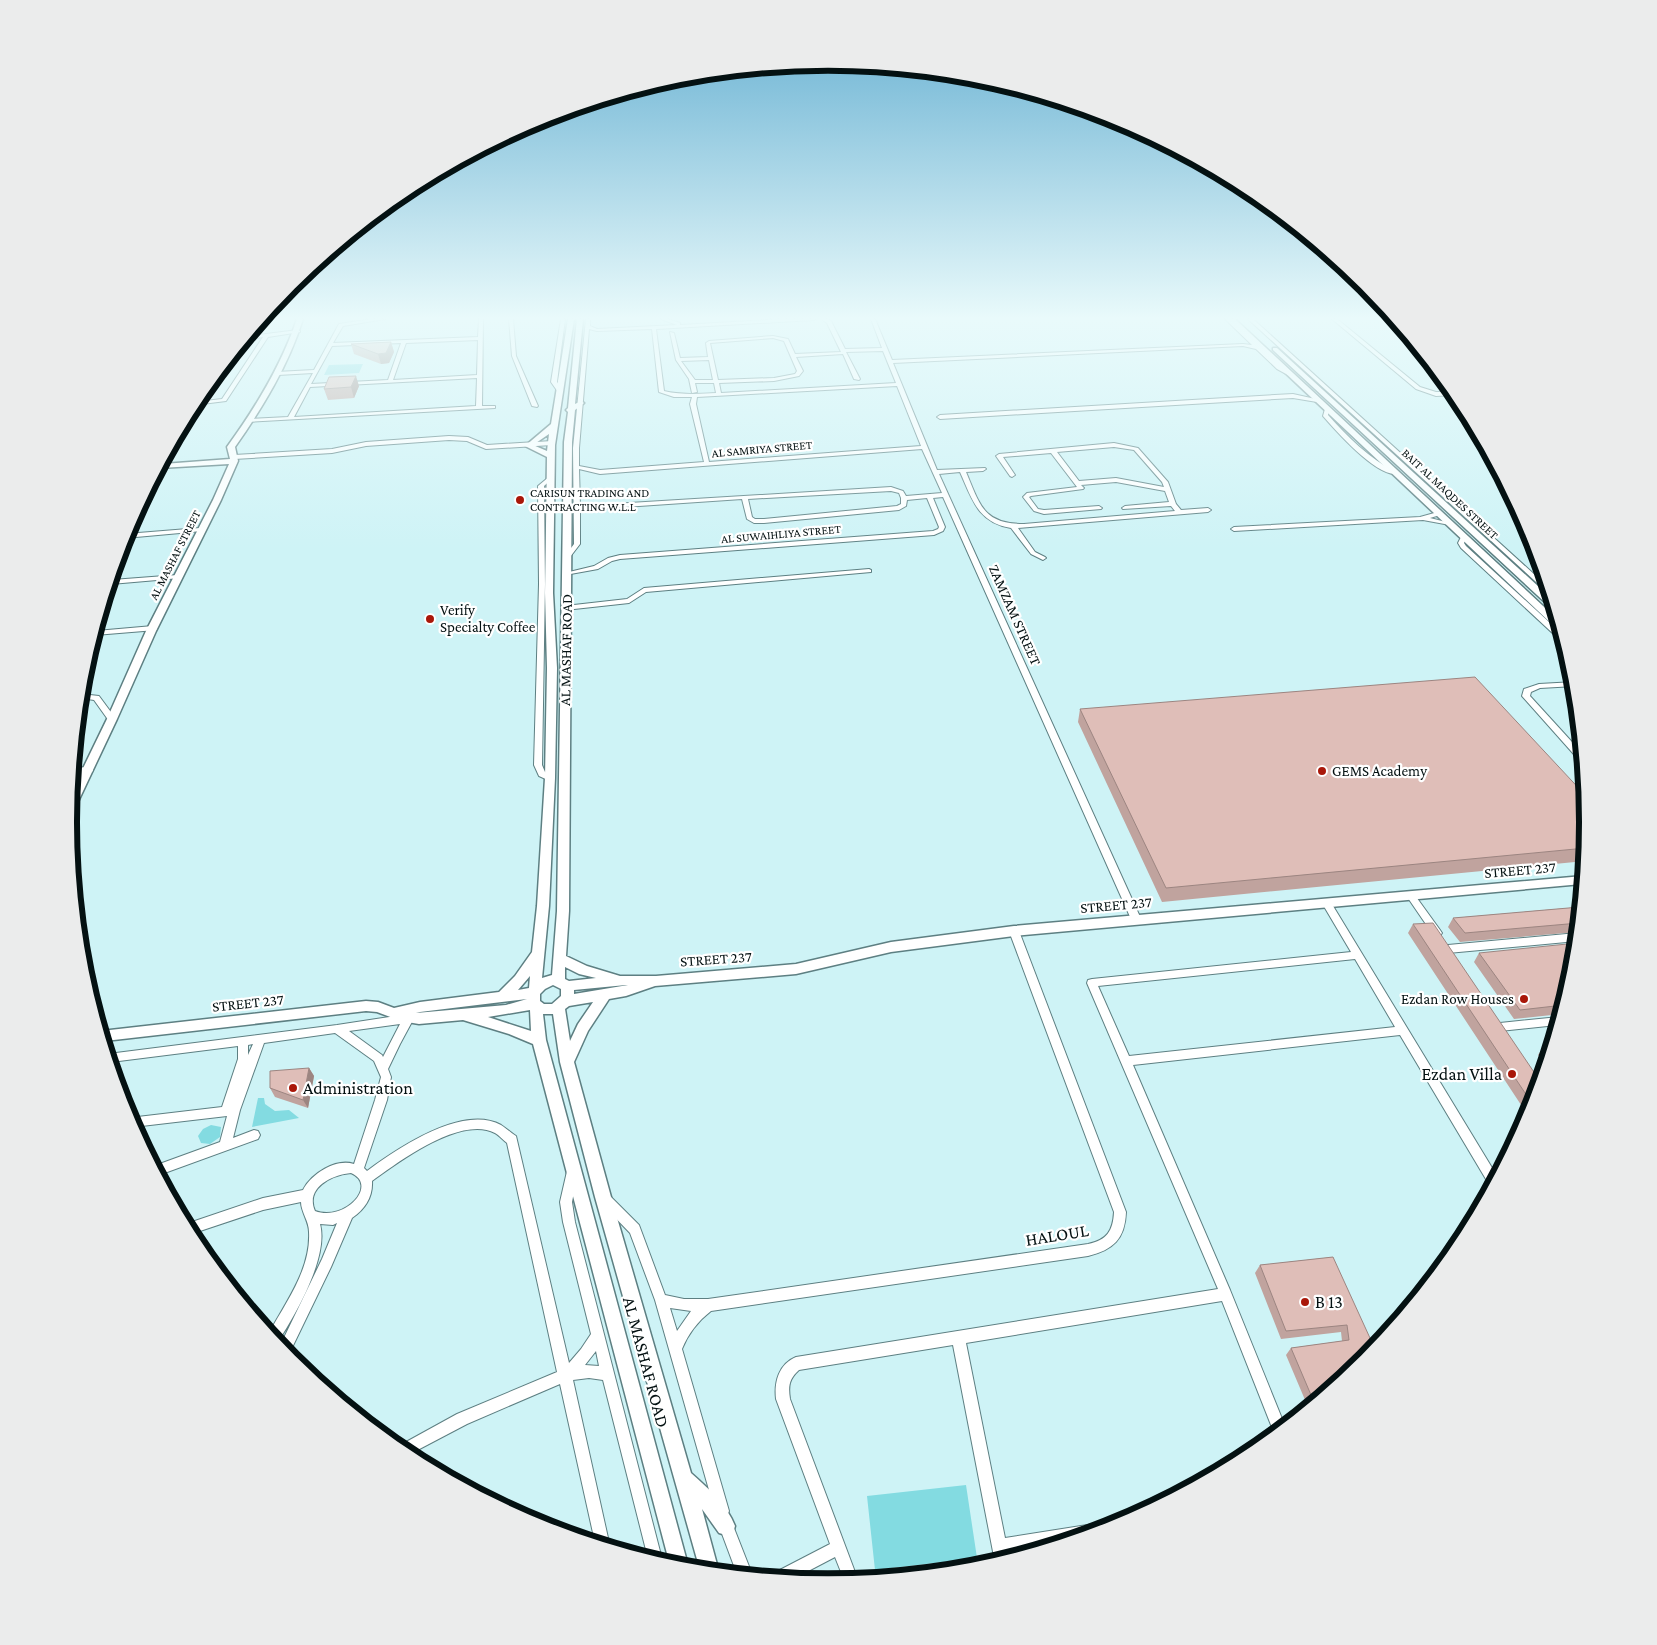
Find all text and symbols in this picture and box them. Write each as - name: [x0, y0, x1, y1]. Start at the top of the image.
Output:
- street label: AL SAMRIYA STREET: [711, 438, 813, 460]
- street label: BAIT AL MAQDES STREET: [1399, 446, 1501, 542]
- place label: CARISUN TRADING AND CONTRACTING W.L.L: [530, 486, 649, 514]
- marker: CARISUN TRADING AND CONTRACTING W.L.L: [514, 494, 526, 506]
- street label: AL MASHAF STREET: [146, 507, 204, 602]
- street label: AL SUWAIHLIYA STREET: [721, 522, 842, 546]
- street label: ZAMZAM STREET: [986, 562, 1044, 668]
- street label: AL MASHAF ROAD: [557, 594, 575, 706]
- place label: Verify Specialty Coffee: [440, 602, 536, 636]
- marker: Verify Specialty Coffee: [424, 613, 436, 625]
- place label: GEMS Academy: [1332, 763, 1427, 780]
- marker: GEMS Academy: [1316, 765, 1328, 777]
- street label: STREET 237: [1484, 859, 1556, 881]
- street label: STREET 237: [1080, 894, 1152, 916]
- street label: STREET 237: [680, 949, 752, 969]
- street label: STREET 237: [212, 991, 285, 1015]
- place label: Ezdan Row Houses: [1401, 991, 1514, 1007]
- marker: Ezdan Row Houses: [1518, 993, 1530, 1005]
- place label: Ezdan Villa: [1421, 1064, 1502, 1084]
- marker: Ezdan Villa: [1506, 1068, 1518, 1080]
- place label: Administration: [303, 1078, 413, 1098]
- marker: Administration: [287, 1082, 299, 1094]
- street label: HALOUL: [1024, 1220, 1090, 1250]
- place label: B 13: [1315, 1292, 1343, 1312]
- street label: AL MASHAF ROAD: [619, 1295, 673, 1429]
- marker: B 13: [1299, 1296, 1311, 1308]

